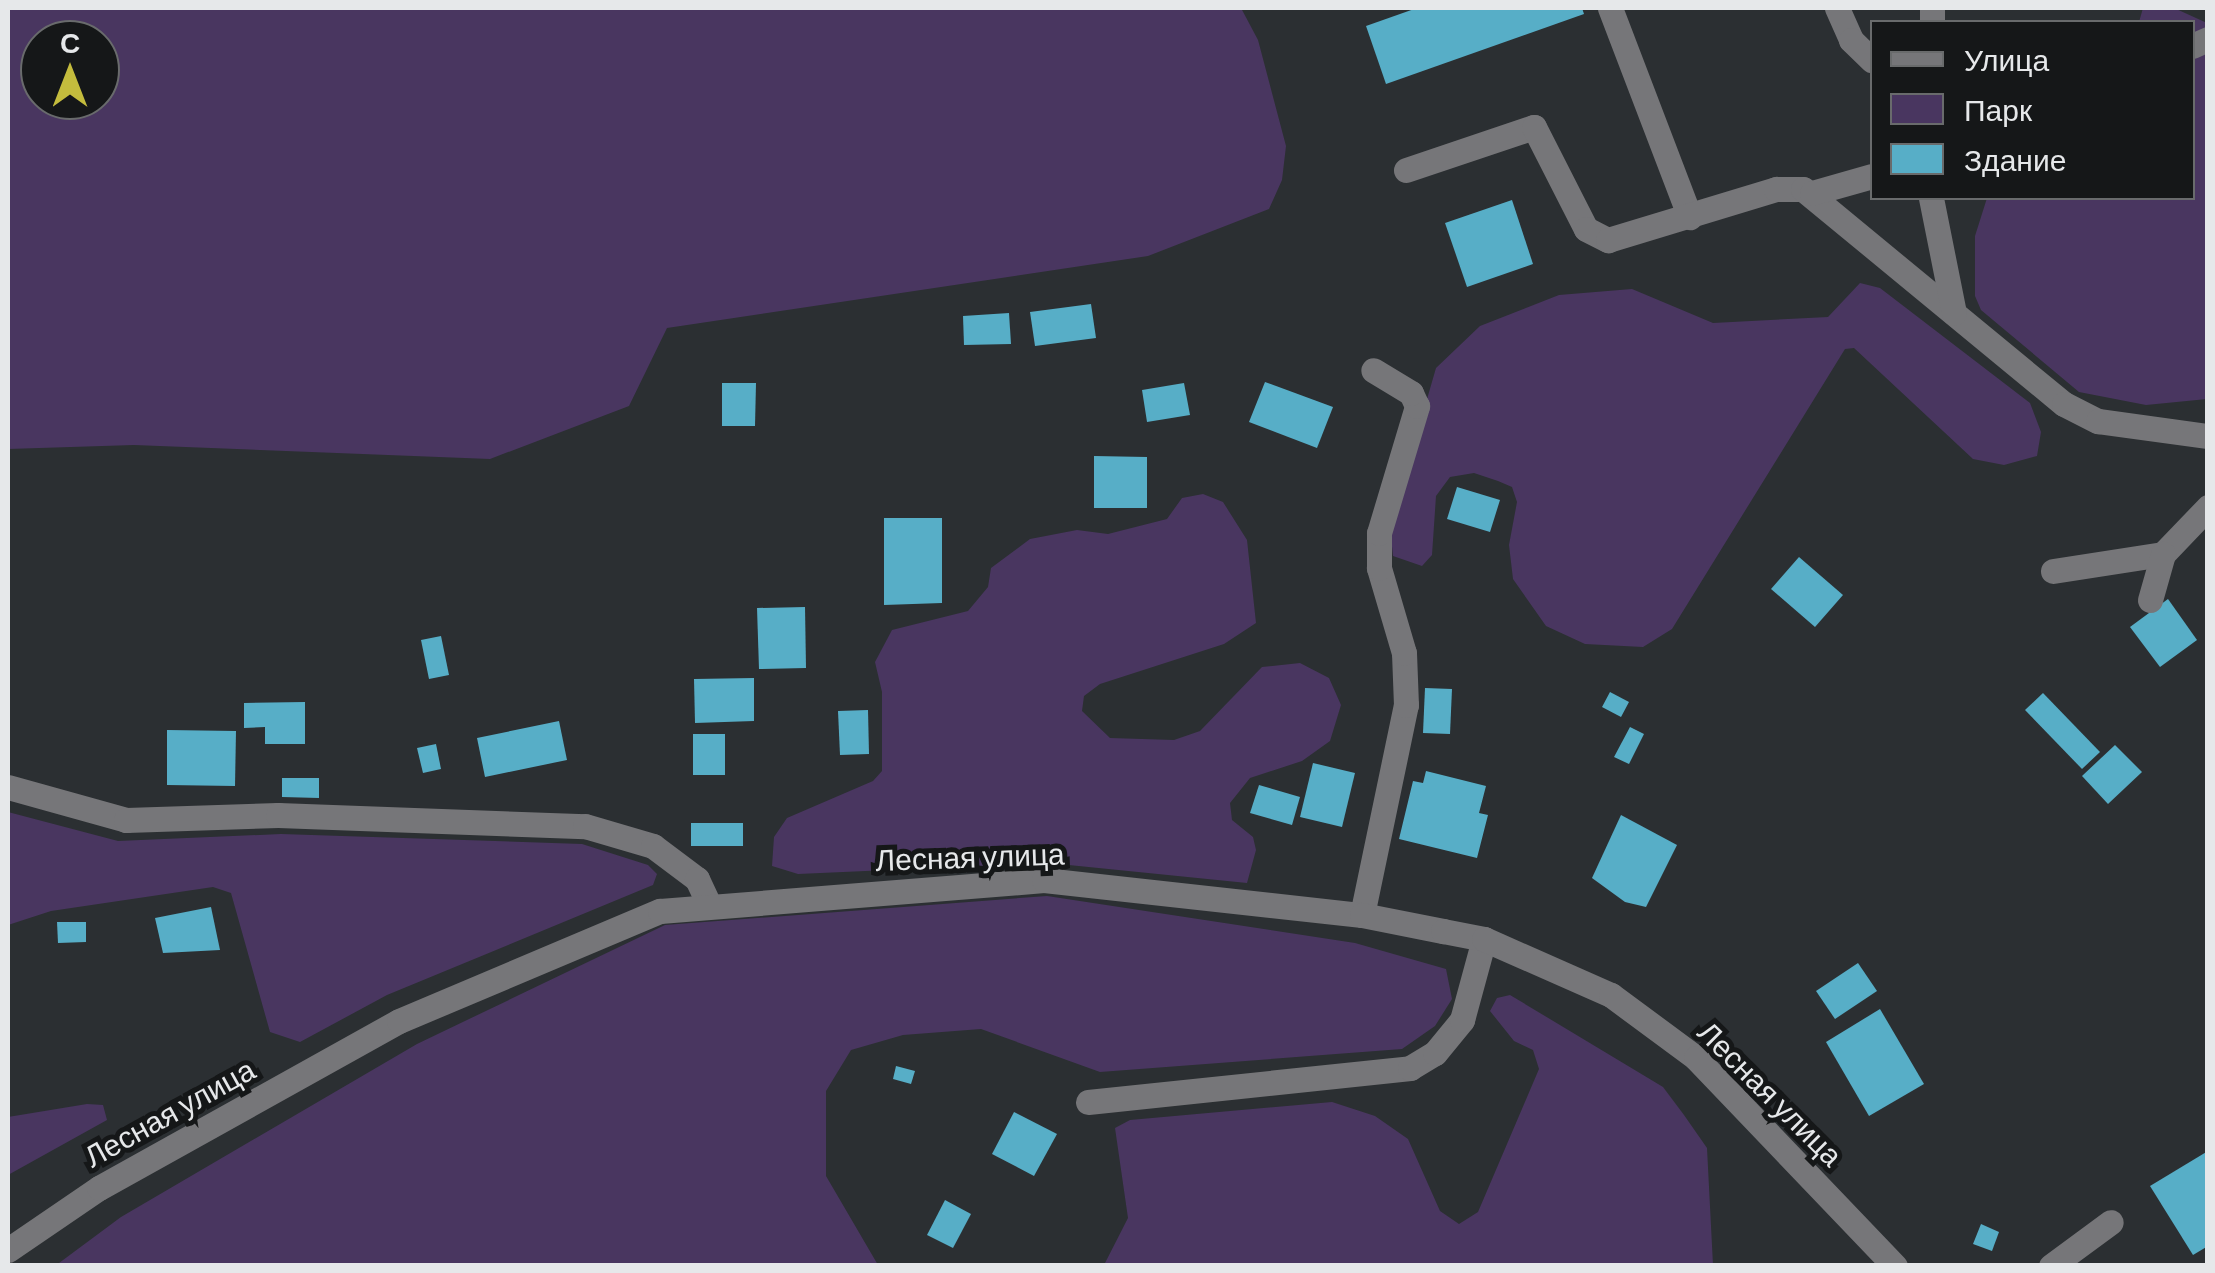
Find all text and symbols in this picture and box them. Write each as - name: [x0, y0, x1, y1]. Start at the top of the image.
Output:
- north arrow: [20, 20, 120, 120]
- legend: [1870, 20, 2195, 200]
- text: С: [60, 25, 80, 59]
- text: Улица: [1964, 41, 2049, 77]
- text: Парк: [1964, 91, 2032, 127]
- text: Здание: [1964, 141, 2066, 177]
- street label: Лесная улица: [875, 835, 1065, 877]
- street label: Лесная улица: [1691, 1013, 1851, 1173]
- street label: Лесная улица: [77, 1050, 261, 1174]

